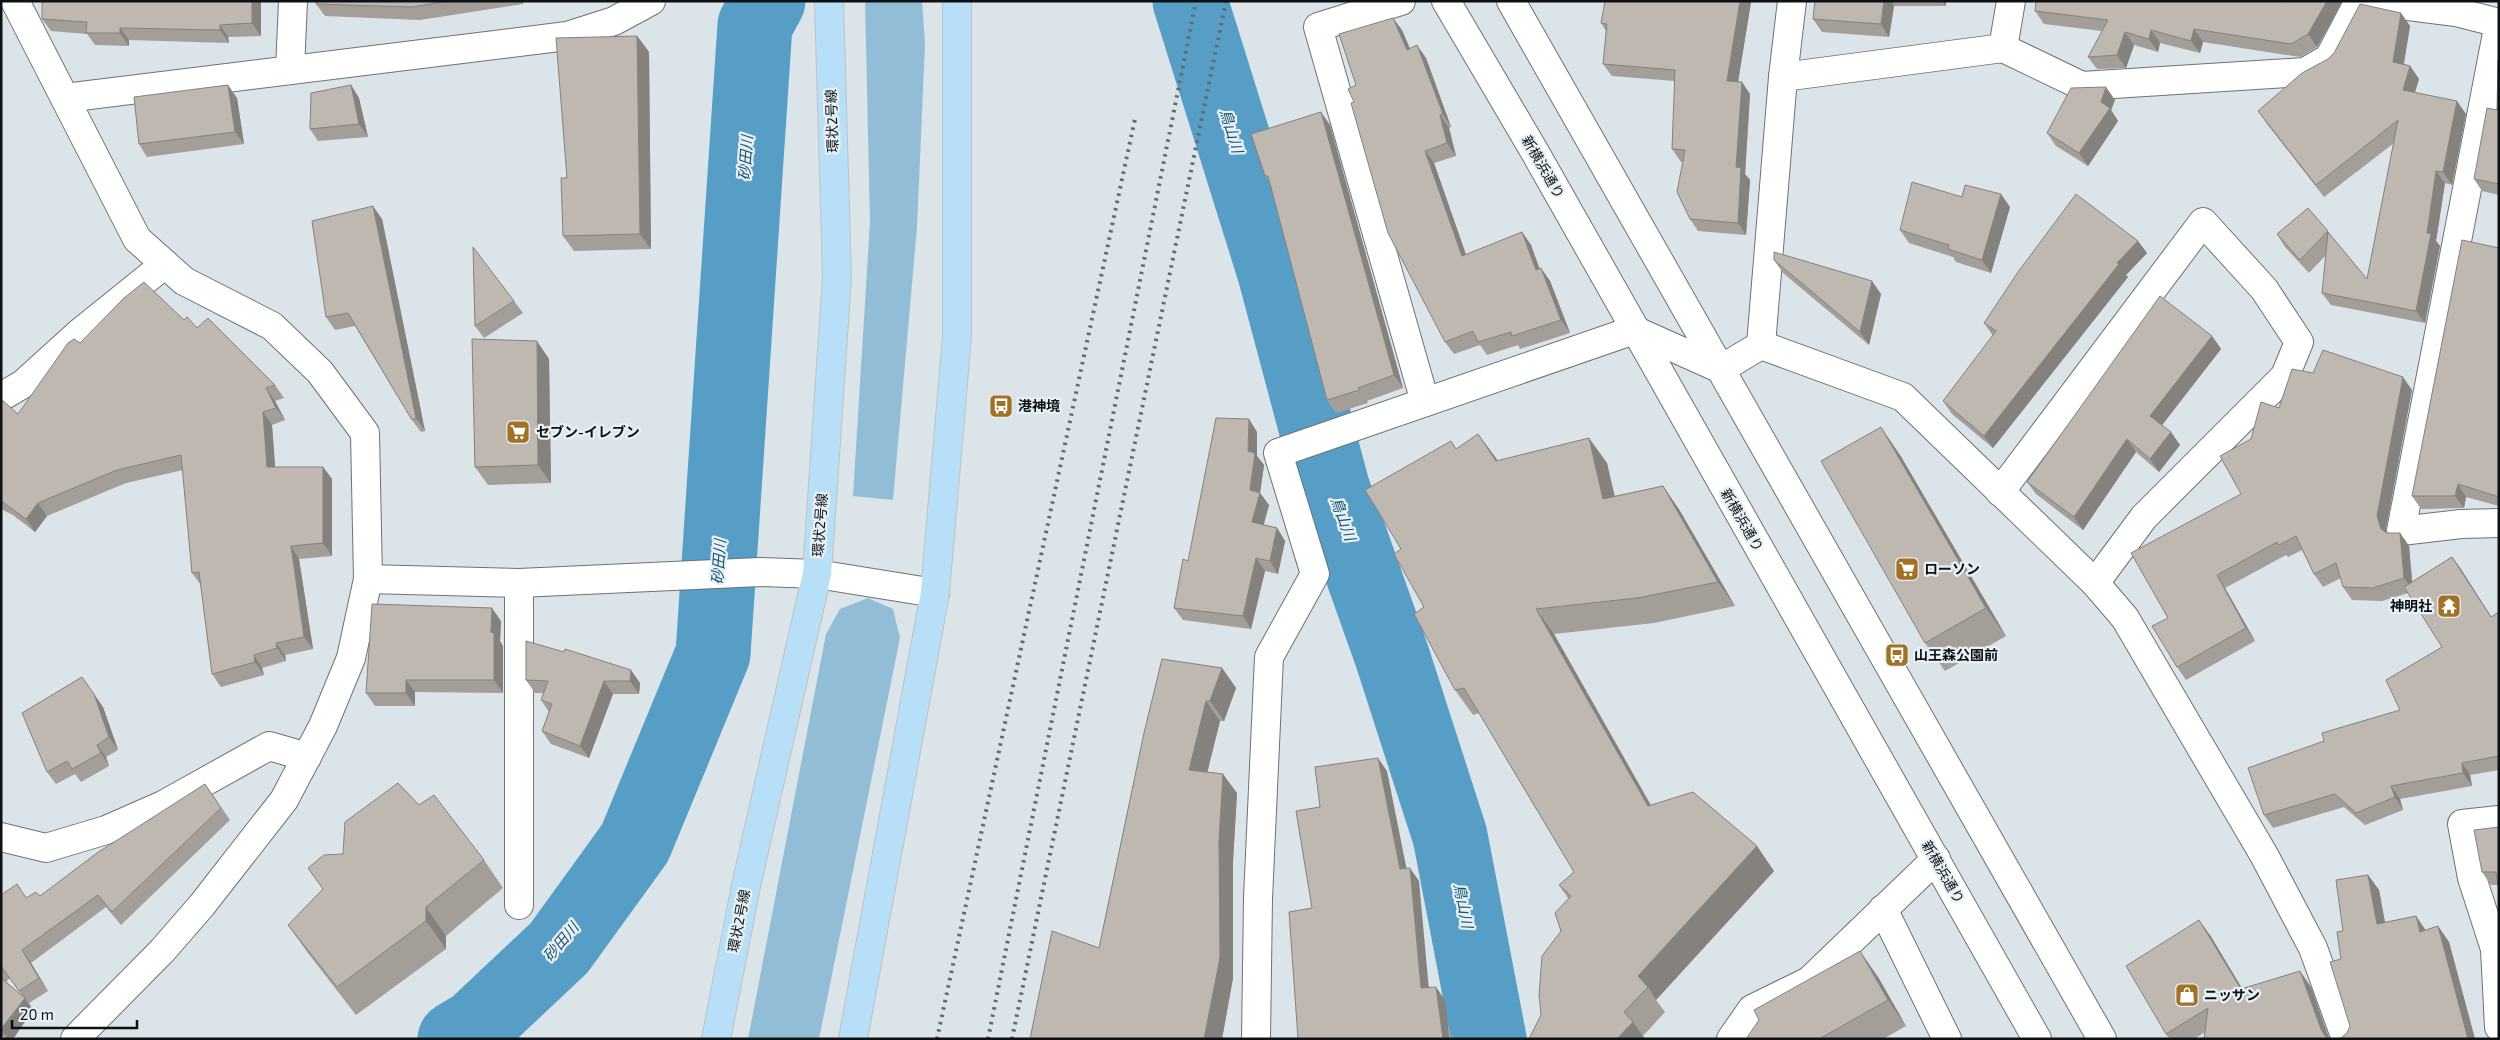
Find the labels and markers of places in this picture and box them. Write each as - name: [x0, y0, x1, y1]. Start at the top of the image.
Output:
- bus stop icon: 港神境: [988, 393, 1014, 419]
- place label: 港神境: [1018, 397, 1060, 414]
- supermarket icon: セブン-イレブン: [505, 419, 531, 445]
- place label: セブン-イレブン: [536, 423, 640, 440]
- supermarket icon: ローソン: [1894, 556, 1920, 582]
- place label: ローソン: [1924, 560, 1980, 577]
- temple icon: 神明社: [2436, 593, 2462, 619]
- place label: 神明社: [2390, 597, 2432, 614]
- bus stop icon: 山王森公園前: [1884, 642, 1910, 668]
- place label: 山王森公園前: [1914, 646, 1998, 663]
- shop icon: ニッサン: [2174, 982, 2200, 1008]
- place label: ニッサン: [2204, 986, 2260, 1003]

